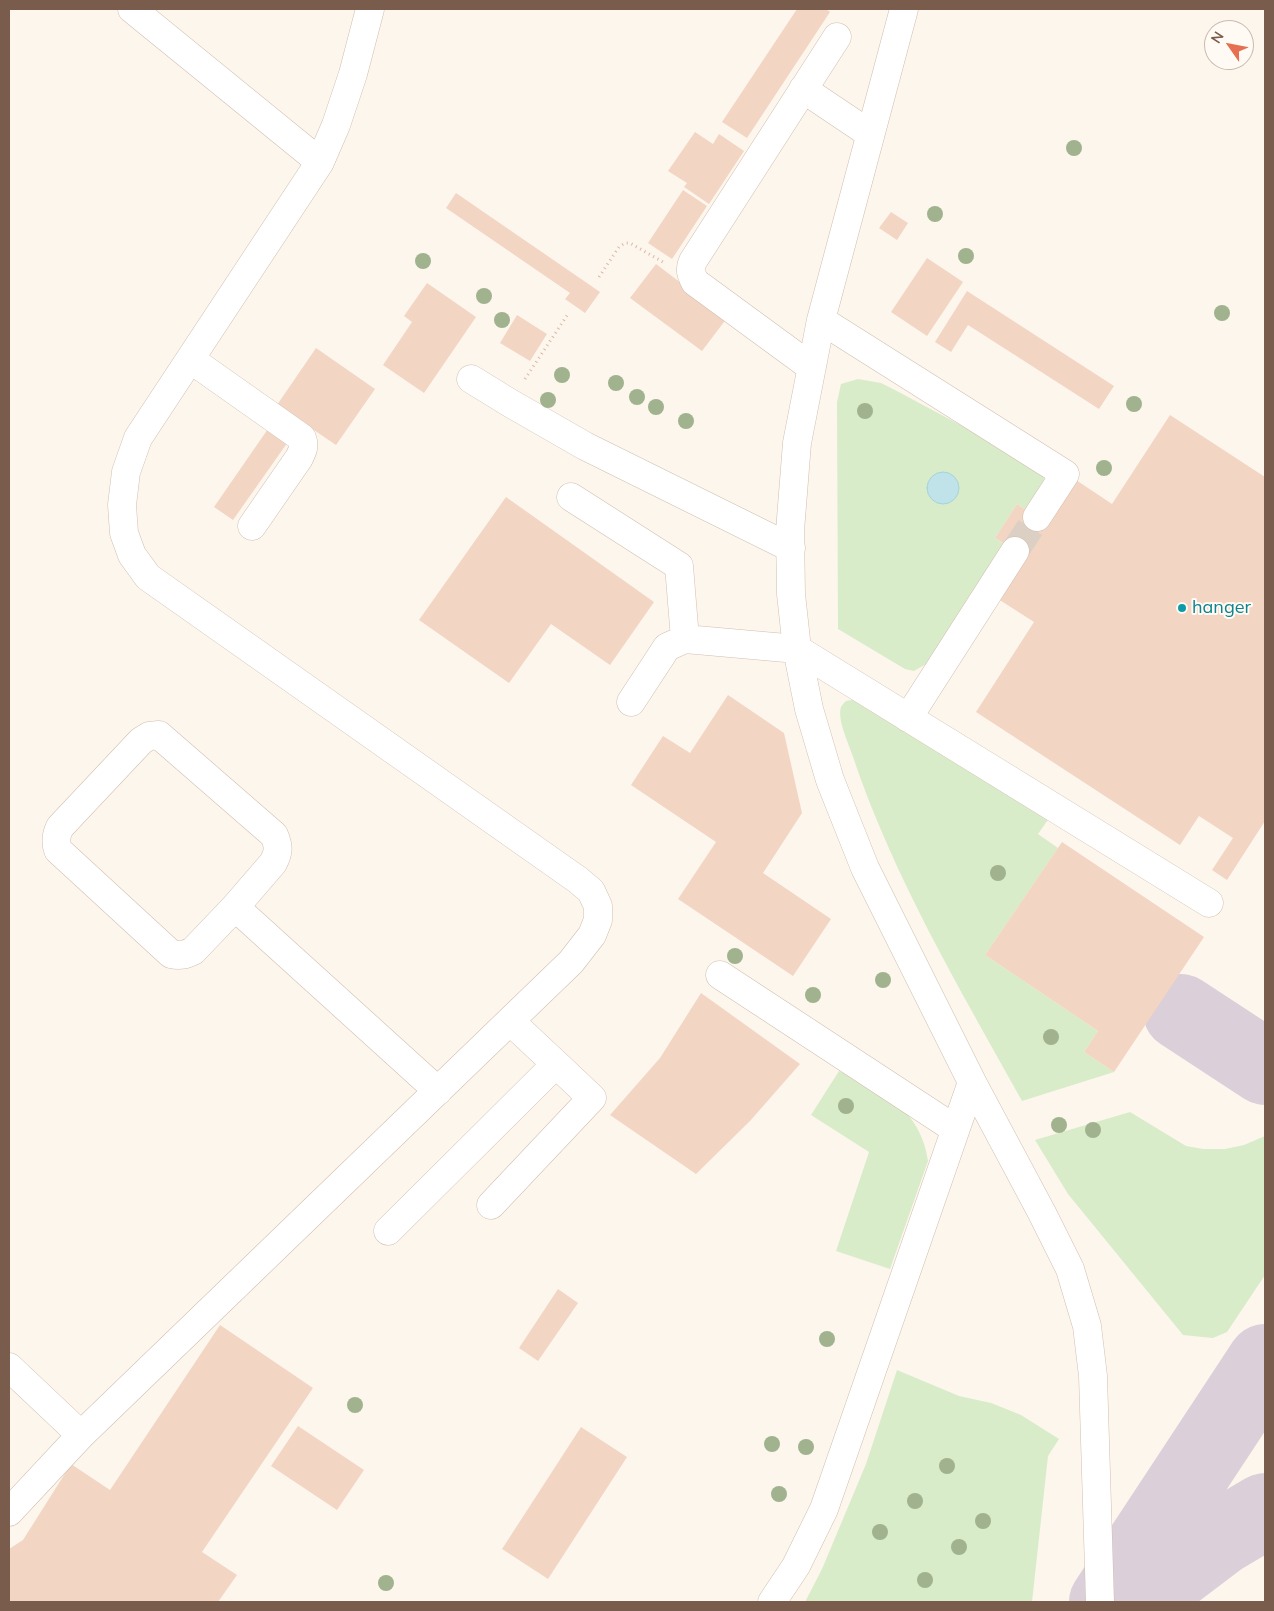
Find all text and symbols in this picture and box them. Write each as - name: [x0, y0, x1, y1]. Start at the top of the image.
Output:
- north arrow: [1204, 20, 1254, 70]
- text: N: [1207, 28, 1228, 47]
- place label: hanger: [1192, 597, 1251, 619]
- marker: hanger: [1176, 602, 1188, 614]

